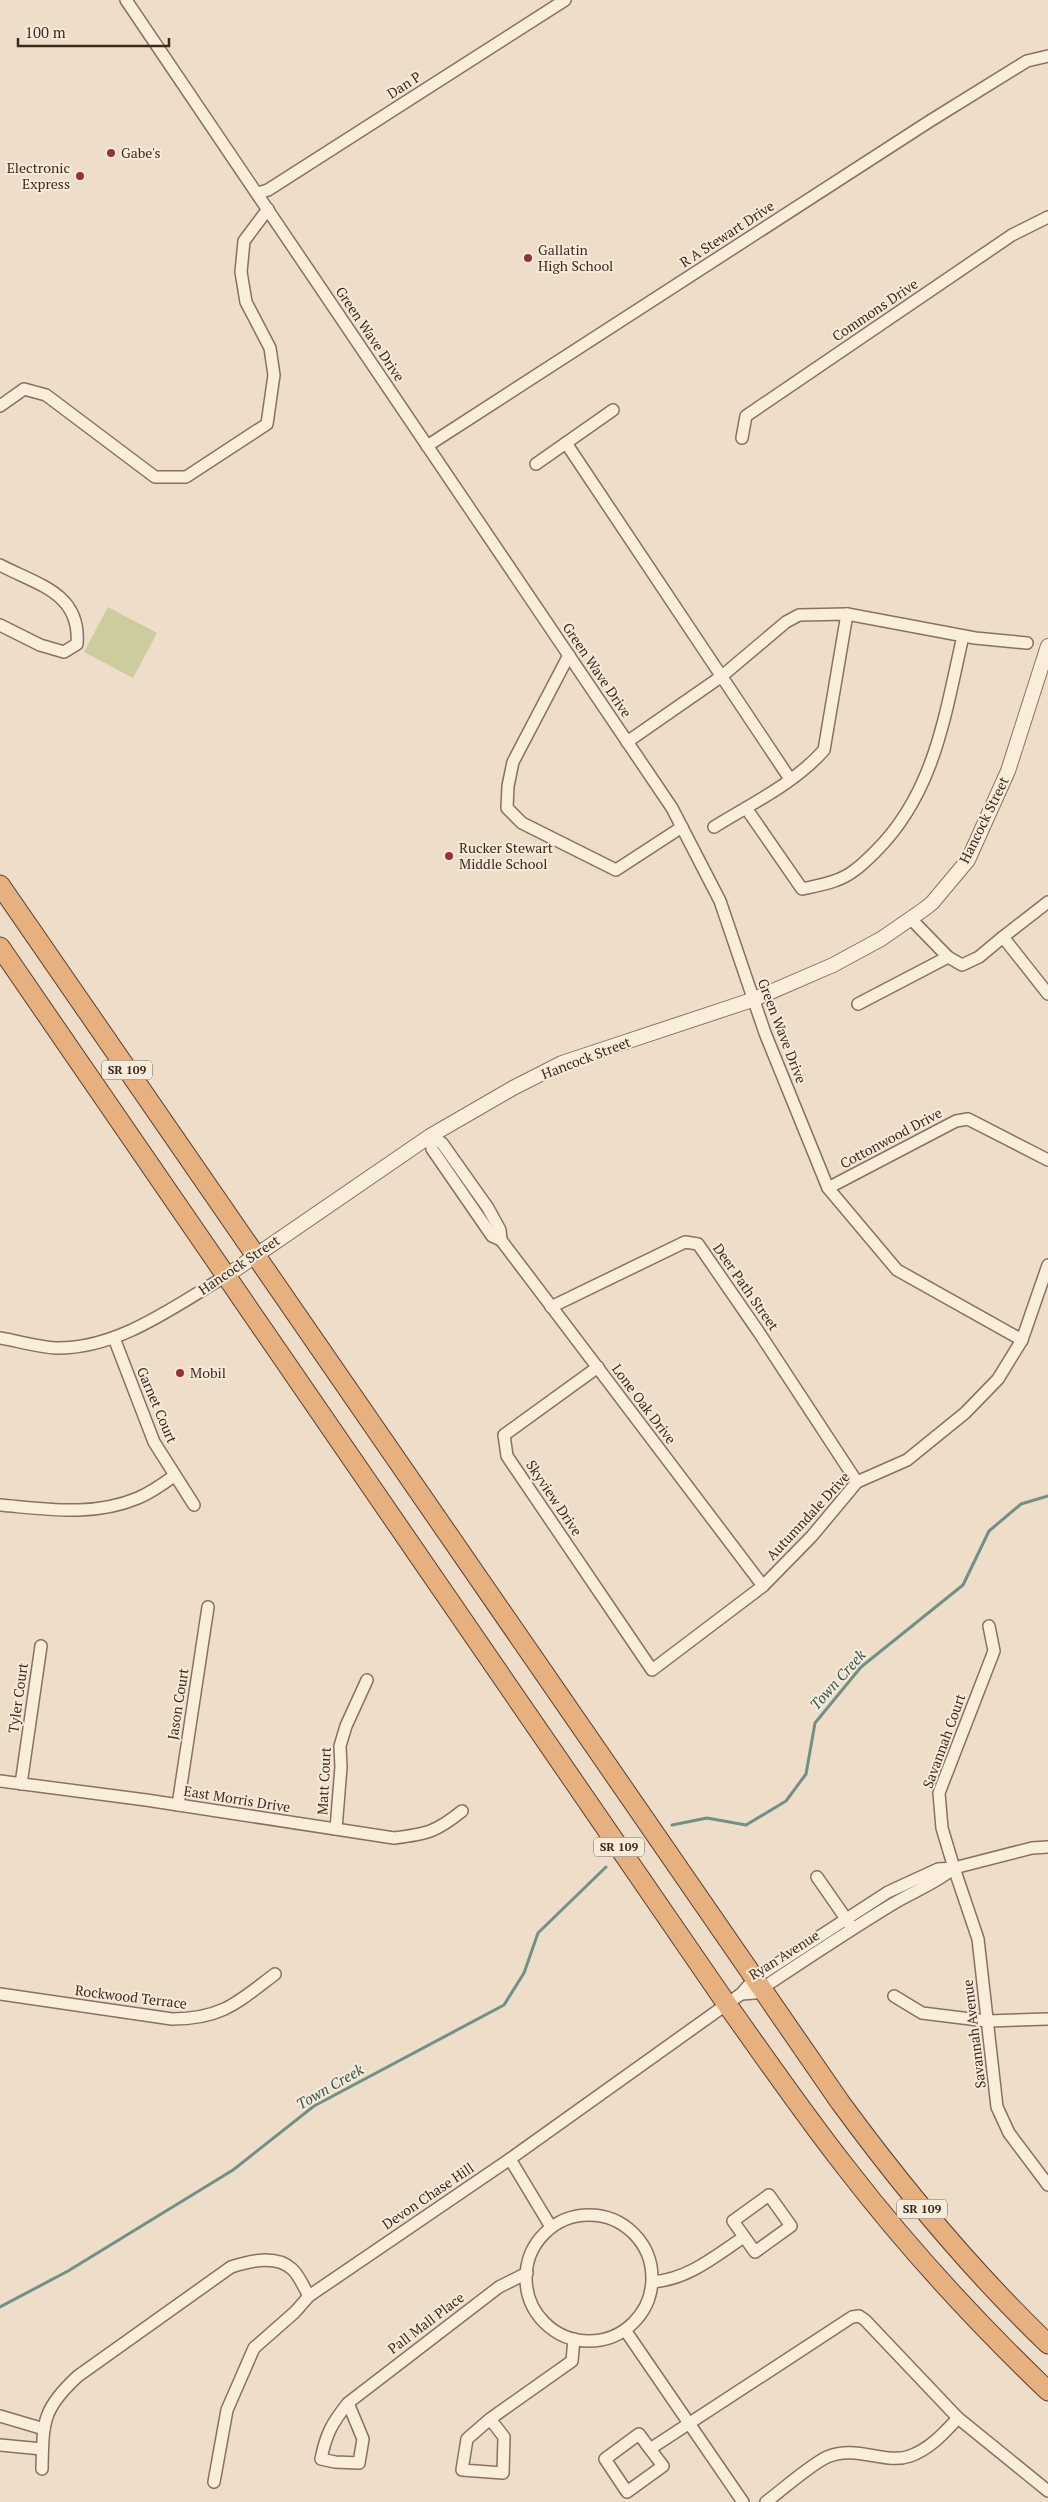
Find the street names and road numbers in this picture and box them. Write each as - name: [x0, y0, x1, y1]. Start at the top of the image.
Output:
- street label: Dan P: [383, 67, 424, 103]
- street label: R A Stewart Drive: [676, 196, 778, 271]
- street label: Commons Drive: [828, 274, 921, 345]
- street label: Green Wave Drive: [332, 283, 409, 385]
- street label: Green Wave Drive: [559, 619, 636, 721]
- street label: Hancock Street: [954, 773, 1013, 866]
- street label: Green Wave Drive: [754, 976, 811, 1086]
- street label: Hancock Street: [538, 1032, 634, 1083]
- road number: SR 109: [102, 1060, 152, 1080]
- street label: Cottonwood Drive: [837, 1103, 945, 1172]
- street label: Hancock Street: [194, 1230, 284, 1299]
- street label: Deer Path Street: [709, 1239, 784, 1335]
- street label: Lone Oak Drive: [608, 1360, 681, 1448]
- street label: Garnet Court: [133, 1364, 182, 1447]
- street label: Skyview Drive: [522, 1456, 587, 1539]
- street label: Autumndale Drive: [762, 1467, 853, 1564]
- street label: Tyler Court: [3, 1661, 32, 1734]
- street label: Jason Court: [162, 1666, 193, 1741]
- street label: Savannah Court: [918, 1690, 970, 1791]
- street label: Matt Court: [312, 1746, 335, 1815]
- street label: East Morris Drive: [182, 1781, 292, 1816]
- road number: SR 109: [594, 1838, 644, 1856]
- street label: Ryan Avenue: [745, 1925, 823, 1984]
- street label: Savannah Avenue: [957, 1978, 990, 2090]
- street label: Rockwood Terrace: [74, 1980, 188, 2013]
- street label: Devon Chase Hill: [378, 2158, 477, 2233]
- road number: SR 109: [897, 2200, 947, 2218]
- street label: Pall Mall Place: [384, 2288, 468, 2358]

